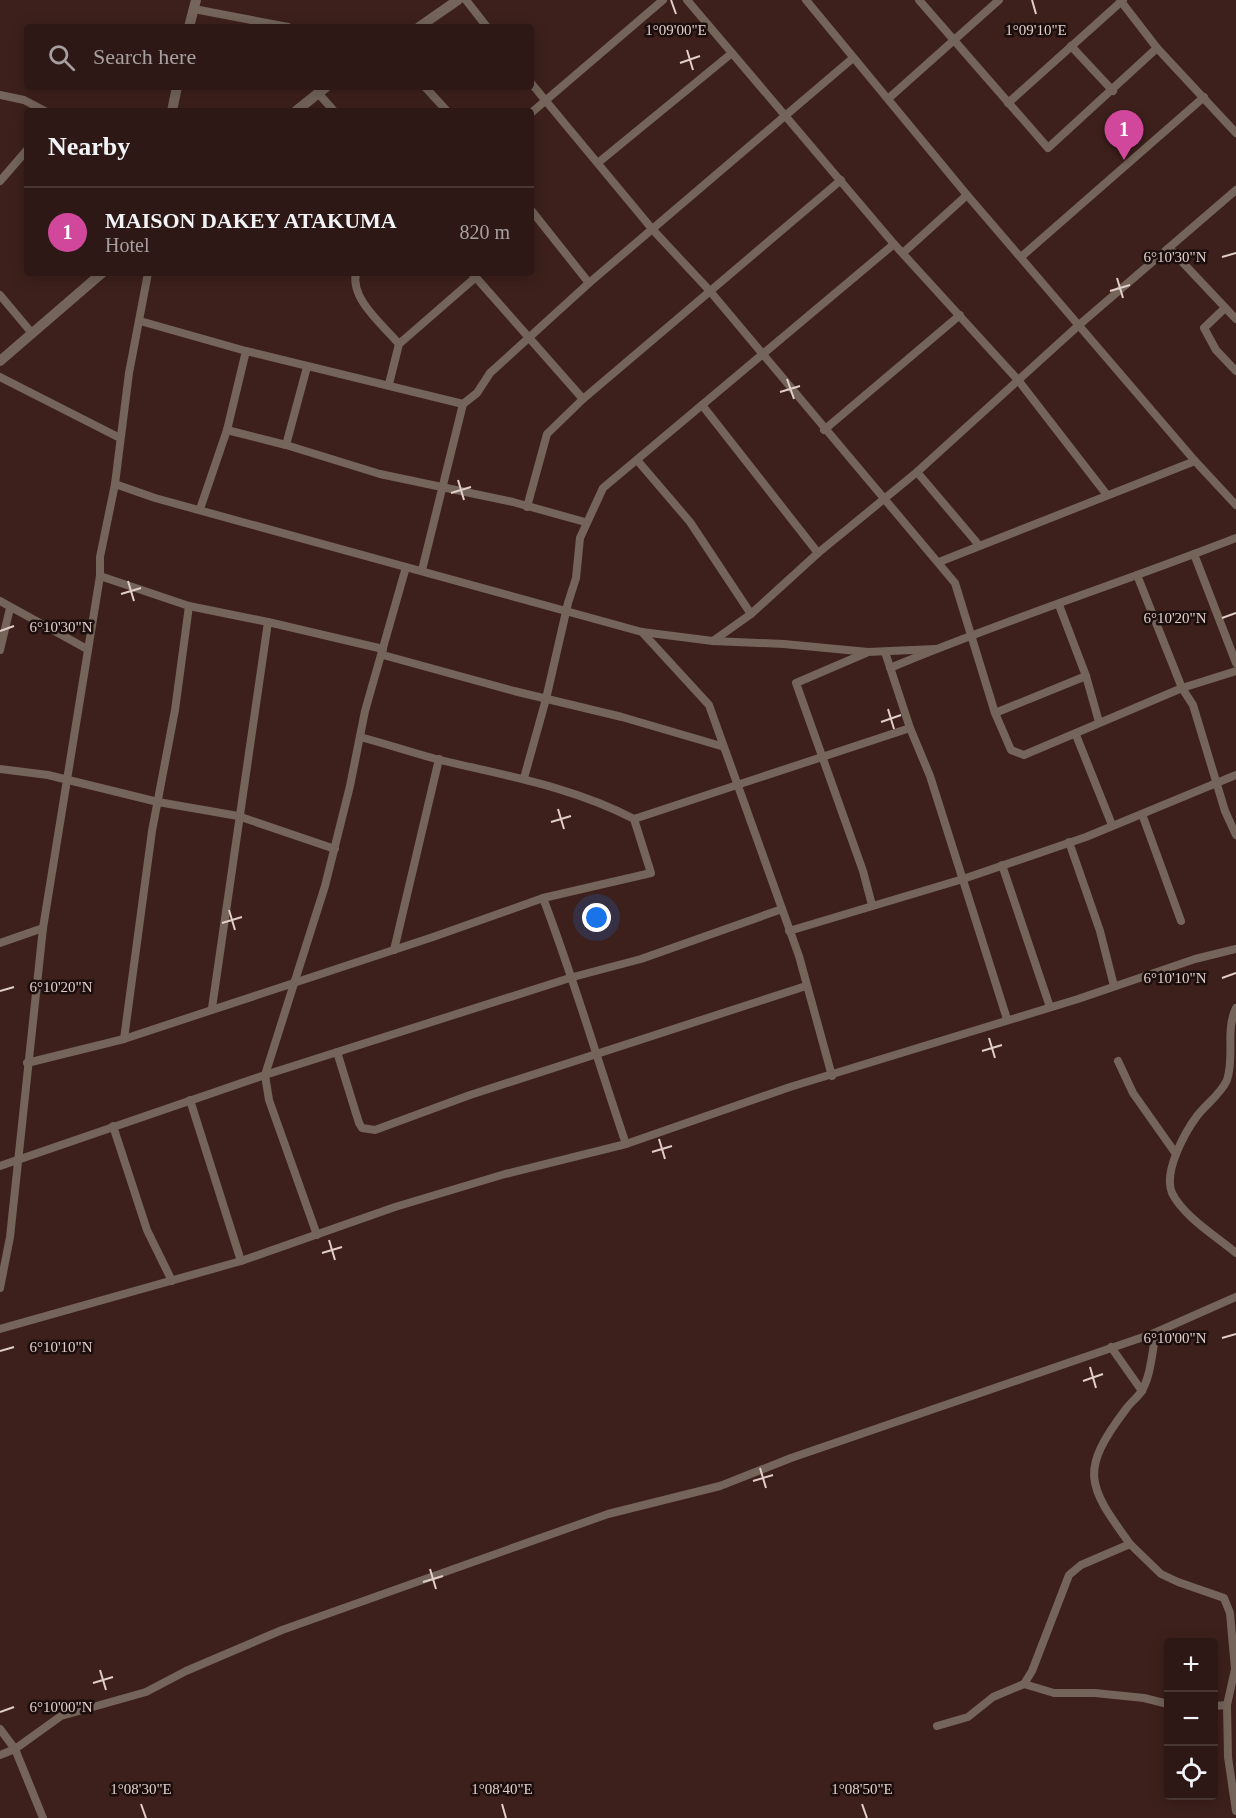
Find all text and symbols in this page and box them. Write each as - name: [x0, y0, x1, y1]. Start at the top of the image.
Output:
- text: 1°09'00"E: [645, 22, 707, 38]
- text: 1°09'10"E: [1005, 22, 1067, 38]
- search box: [24, 24, 534, 90]
- icon: search: [45, 41, 78, 74]
- text: Search here: [93, 44, 196, 69]
- pin: 1: [1104, 110, 1144, 160]
- text: Nearby: [48, 132, 130, 161]
- text: MAISON DAKEY ATAKUMA: [105, 208, 397, 233]
- text: 1: [63, 221, 73, 243]
- text: 820 m: [459, 221, 510, 243]
- text: Hotel: [105, 234, 149, 256]
- text: 6°10'30"N: [1143, 249, 1207, 265]
- text: 6°10'20"N: [1143, 610, 1207, 626]
- text: 6°10'30"N: [29, 619, 93, 635]
- your location: [582, 903, 611, 932]
- text: 6°10'10"N: [1143, 970, 1207, 986]
- text: 6°10'20"N: [29, 979, 93, 995]
- text: 6°10'00"N: [1143, 1330, 1207, 1346]
- text: 6°10'10"N: [29, 1339, 93, 1355]
- map controls: [1164, 1638, 1218, 1800]
- button: +: [1164, 1638, 1218, 1692]
- button: −: [1164, 1692, 1218, 1746]
- text: 6°10'00"N: [29, 1699, 93, 1715]
- button: locate: [1164, 1746, 1218, 1800]
- text: 1°08'30"E: [110, 1781, 172, 1797]
- text: 1°08'40"E: [471, 1781, 533, 1797]
- text: 1°08'50"E: [831, 1781, 893, 1797]

